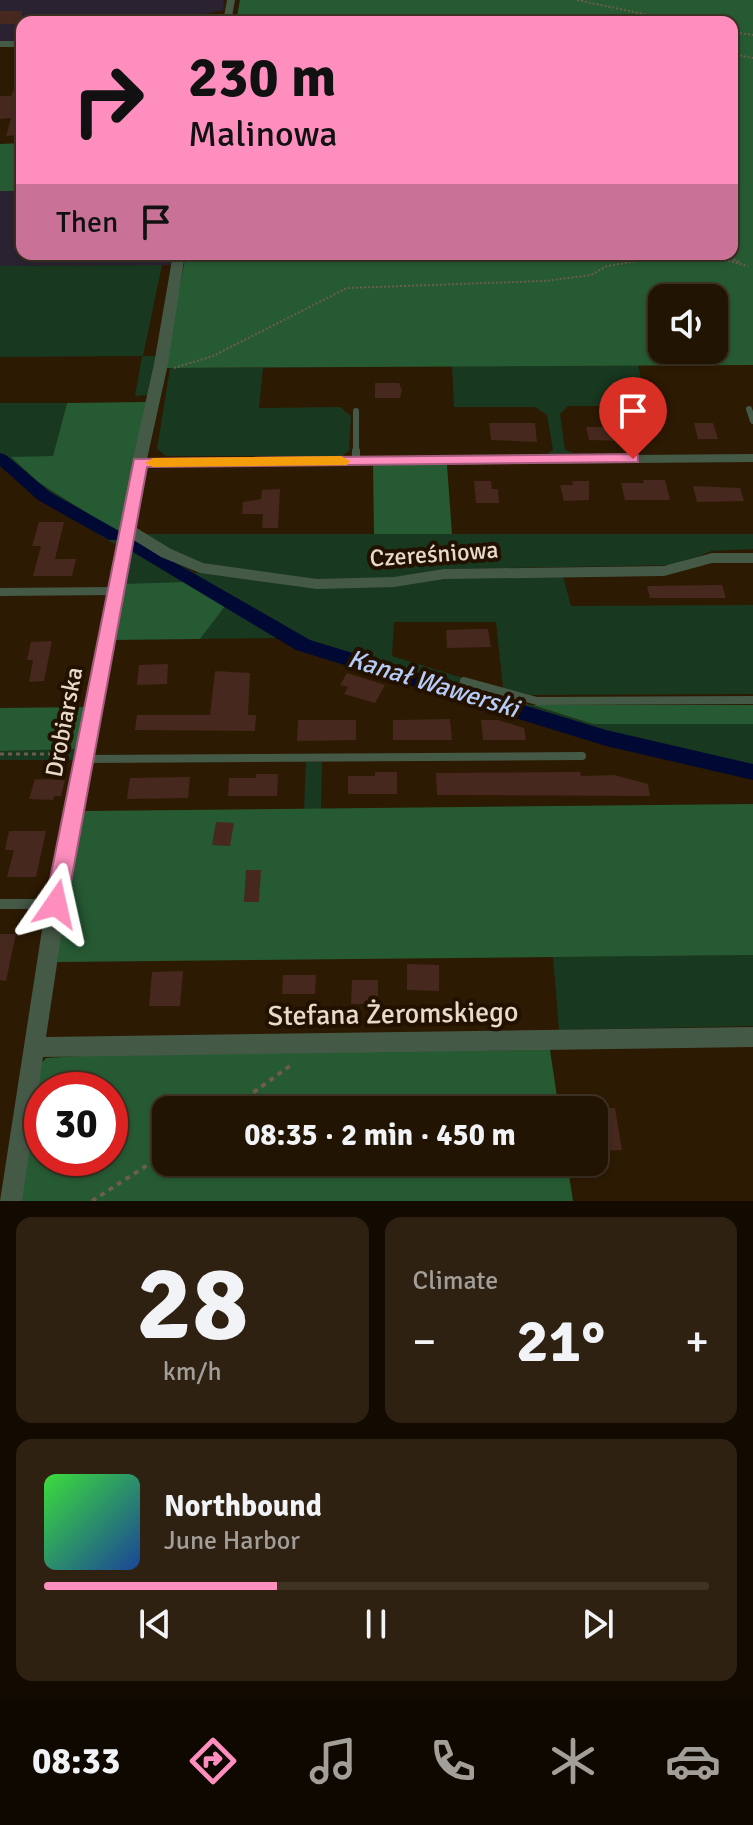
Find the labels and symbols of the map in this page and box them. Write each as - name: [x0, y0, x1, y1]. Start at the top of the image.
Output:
- pin: [599, 377, 667, 459]
- street label: Czereśniowa: [369, 535, 499, 573]
- water label: Kanał Wawerski: [344, 643, 525, 726]
- street label: Drobiarska: [39, 665, 89, 779]
- position arrow: [14, 862, 98, 946]
- street label: Stefana Żeromskiego: [267, 995, 519, 1033]
- speed limit sign: 30: [24, 1072, 128, 1176]

